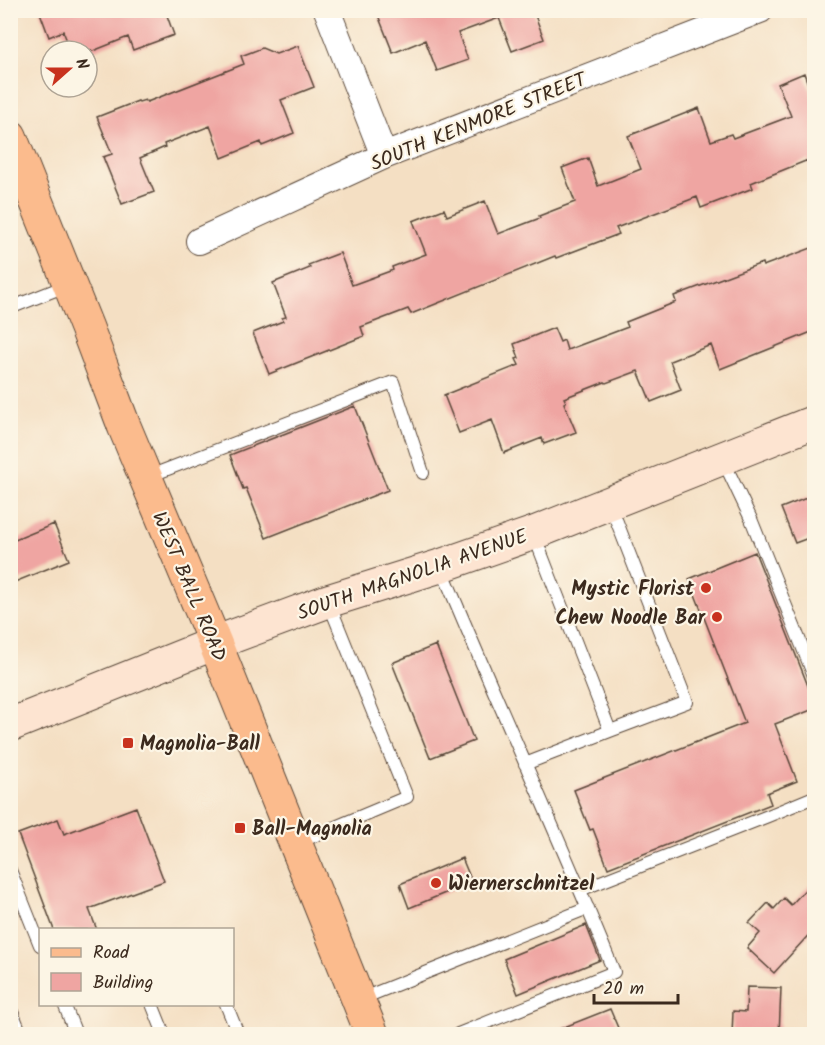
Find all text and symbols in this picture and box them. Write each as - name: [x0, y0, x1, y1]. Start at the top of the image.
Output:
- north arrow: [39, 39, 99, 99]
- text: N: [68, 55, 95, 73]
- street label: SOUTH KENMORE STREET: [366, 64, 594, 181]
- street label: WEST BALL ROAD: [142, 507, 234, 667]
- street label: SOUTH MAGNOLIA AVENUE: [293, 521, 533, 630]
- place label: Mystic Florist: [571, 574, 695, 606]
- marker: Mystic Florist: [699, 581, 713, 595]
- place label: Chew Noodle Bar: [555, 603, 706, 635]
- marker: Chew Noodle Bar: [710, 610, 724, 624]
- place label: Magnolia-Ball: [140, 729, 260, 761]
- marker: Magnolia-Ball: [121, 736, 135, 750]
- place label: Ball-Magnolia: [252, 814, 372, 846]
- marker: Ball-Magnolia: [233, 821, 247, 835]
- place label: Wiernerschnitzel: [448, 869, 595, 901]
- marker: Wiernerschnitzel: [429, 876, 443, 890]
- legend: [39, 928, 234, 1006]
- text: Road: [93, 939, 130, 968]
- scale bar: [594, 967, 678, 1005]
- text: Building: [93, 969, 153, 998]
- text: 20 m: [603, 975, 644, 1004]

